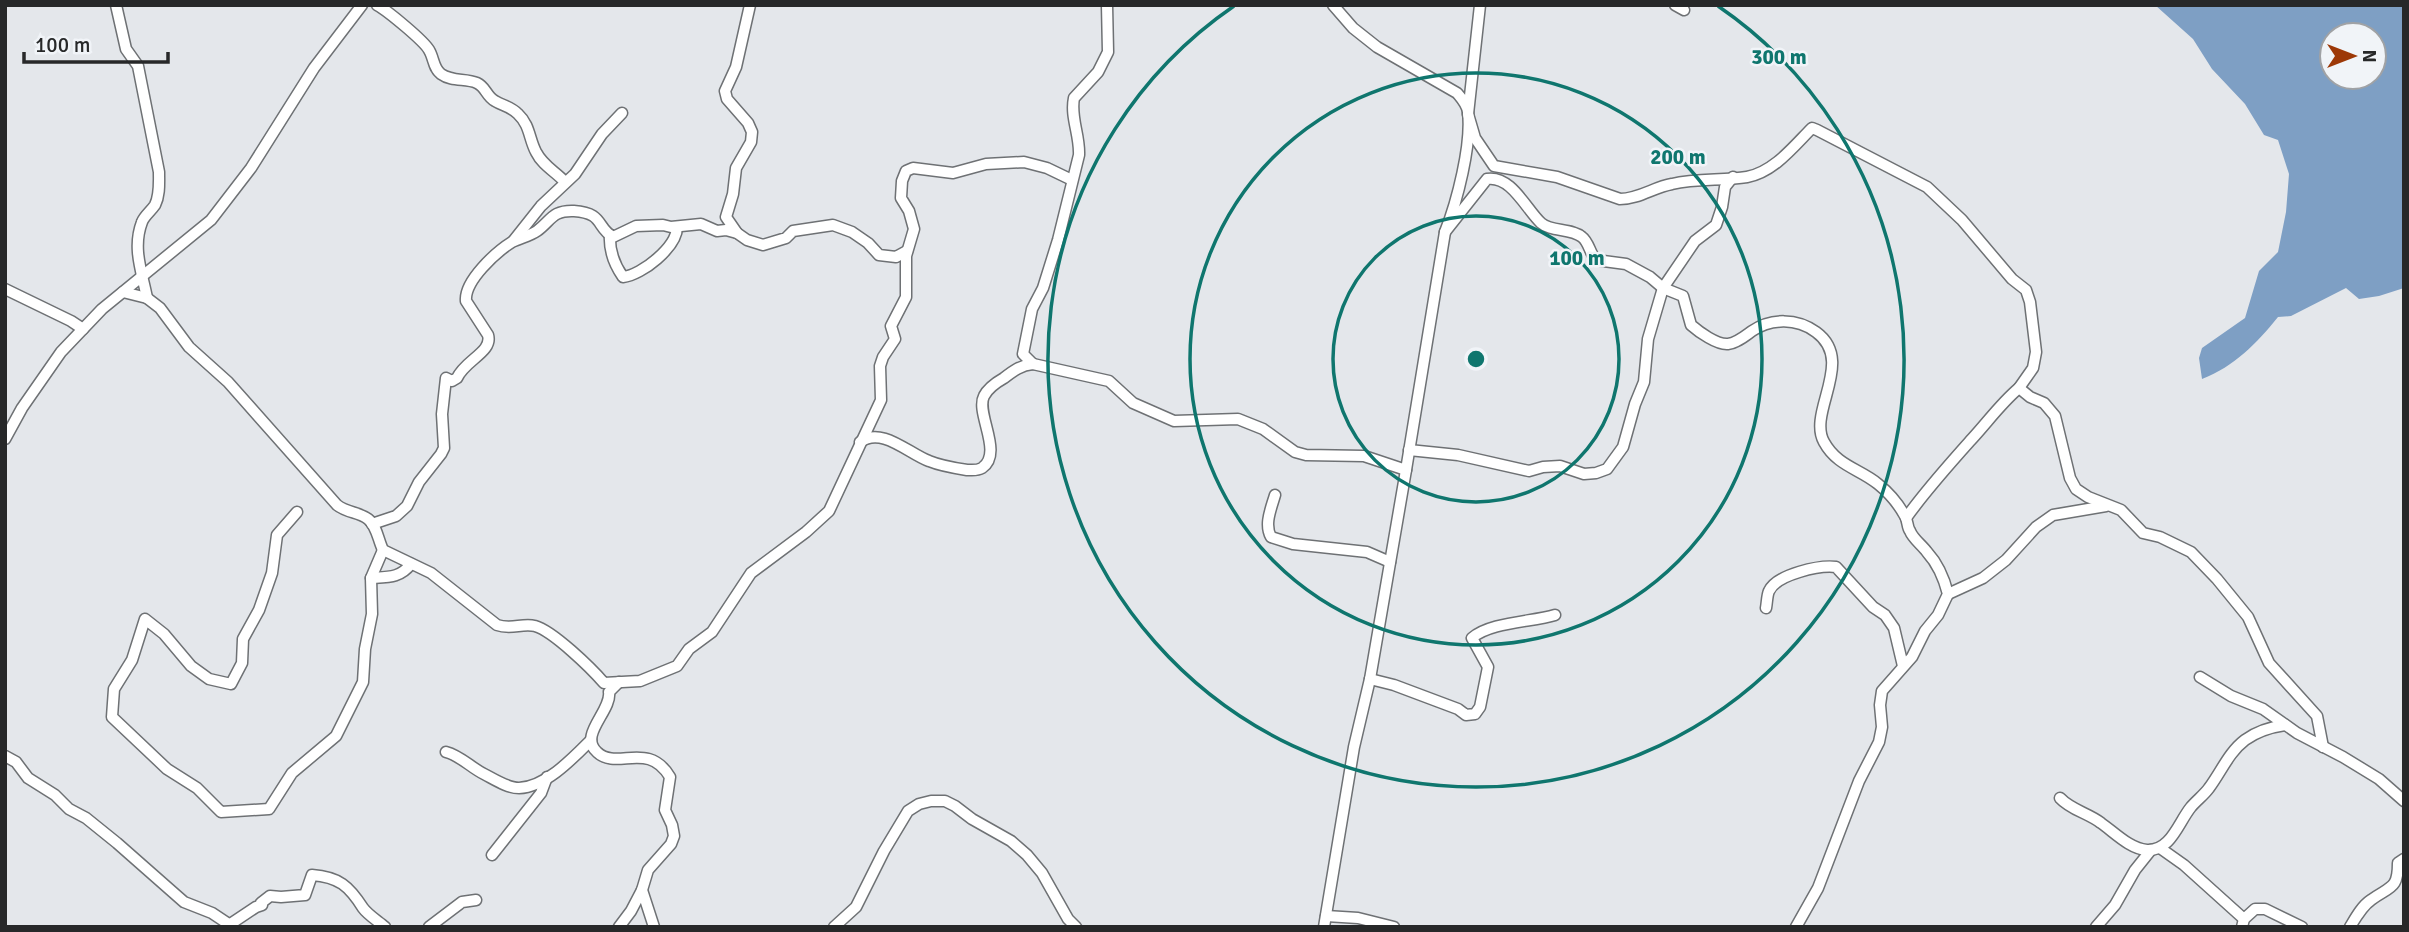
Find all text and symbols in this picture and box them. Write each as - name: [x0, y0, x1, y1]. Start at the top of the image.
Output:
- scale bar: [24, 21, 168, 65]
- north arrow: [2318, 21, 2388, 91]
- text: 100 m: [35, 32, 90, 58]
- text: 300 m: [1751, 44, 1807, 70]
- text: N: [2357, 49, 2381, 63]
- text: 200 m: [1650, 144, 1706, 170]
- text: 100 m: [1549, 245, 1605, 271]
- centre of rings: [1464, 347, 1488, 371]

